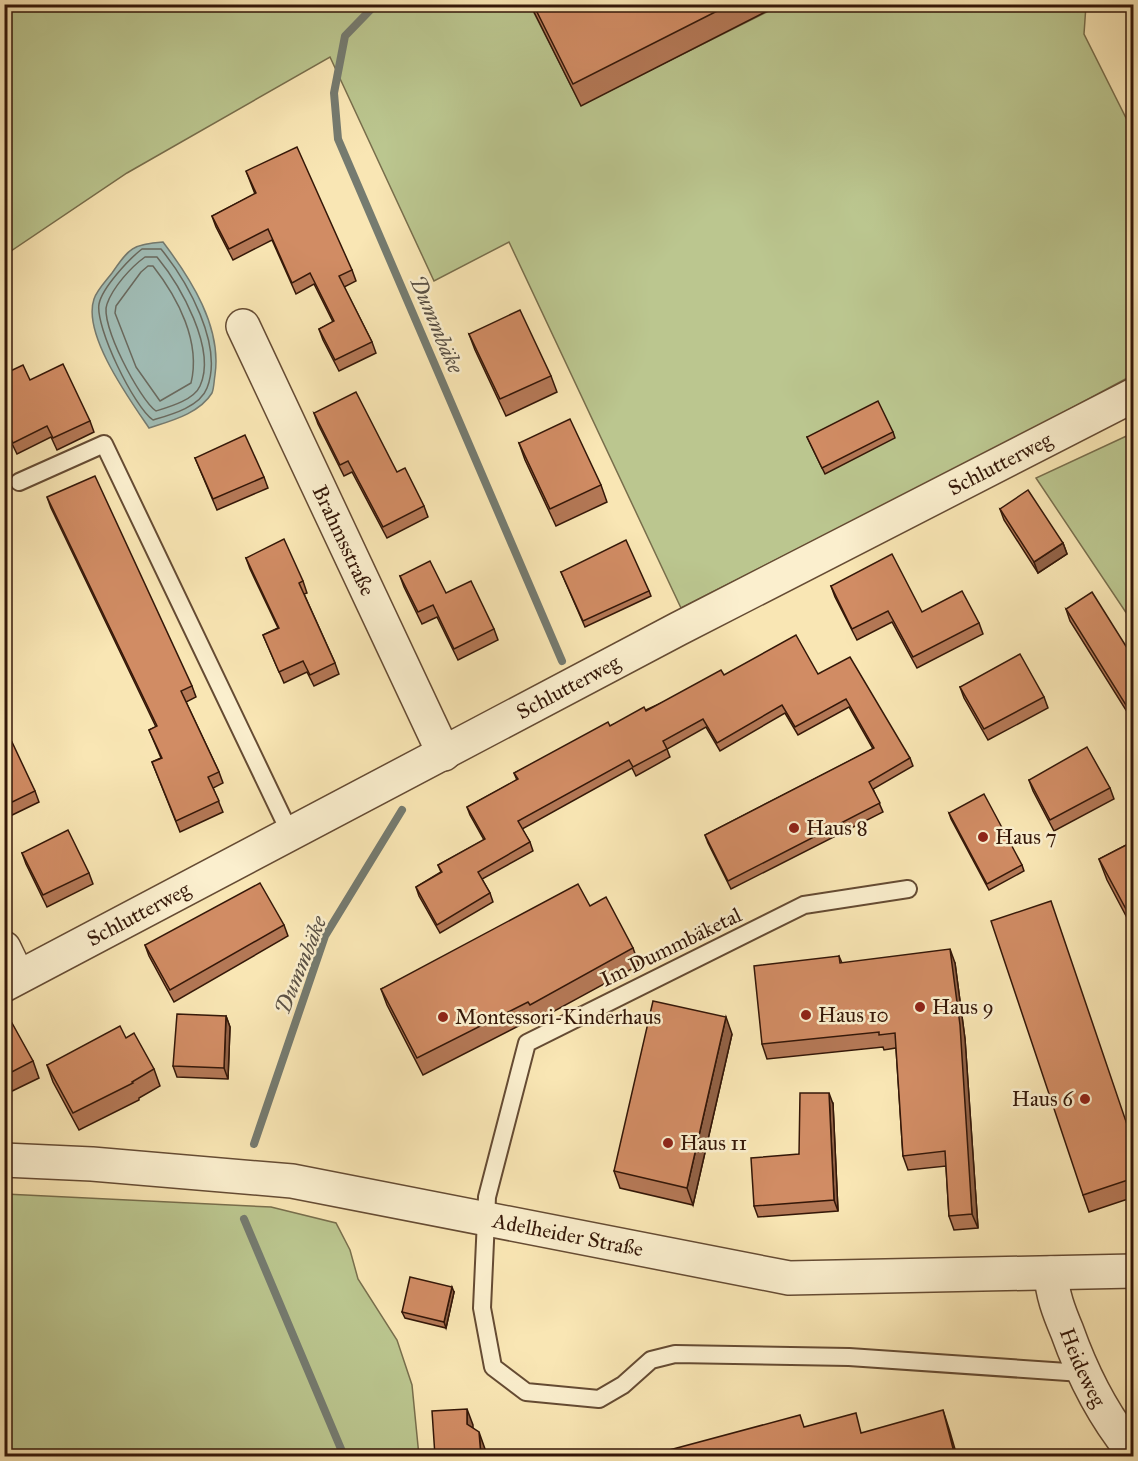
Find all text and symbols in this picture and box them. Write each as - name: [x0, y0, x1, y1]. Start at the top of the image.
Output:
- water label: Dummbäke: [404, 271, 470, 378]
- street label: Schlutterweg: [944, 426, 1056, 501]
- street label: Brahmsstraße: [307, 481, 381, 600]
- street label: Schlutterweg: [512, 649, 624, 725]
- place label: Haus 8: [806, 815, 868, 841]
- marker: Haus 8: [787, 821, 801, 835]
- place label: Haus 7: [995, 824, 1057, 850]
- marker: Haus 7: [976, 830, 990, 844]
- street label: Schlutterweg: [82, 876, 195, 952]
- street label: Im Dummbäketal: [596, 902, 746, 992]
- water label: Dummbäke: [269, 911, 333, 1018]
- place label: Haus 9: [932, 994, 994, 1020]
- marker: Haus 9: [913, 1000, 927, 1014]
- place label: Haus 10: [818, 1002, 889, 1028]
- place label: Montessori-Kinderhaus: [455, 1004, 661, 1030]
- marker: Haus 10: [799, 1008, 813, 1022]
- marker: Montessori-Kinderhaus: [436, 1010, 450, 1024]
- place label: Haus 6: [1012, 1086, 1074, 1112]
- marker: Haus 6: [1078, 1092, 1092, 1106]
- place label: Haus 11: [680, 1130, 747, 1156]
- marker: Haus 11: [661, 1136, 675, 1150]
- street label: Adelheider Straße: [490, 1207, 646, 1262]
- street label: Heideweg: [1054, 1324, 1112, 1412]

